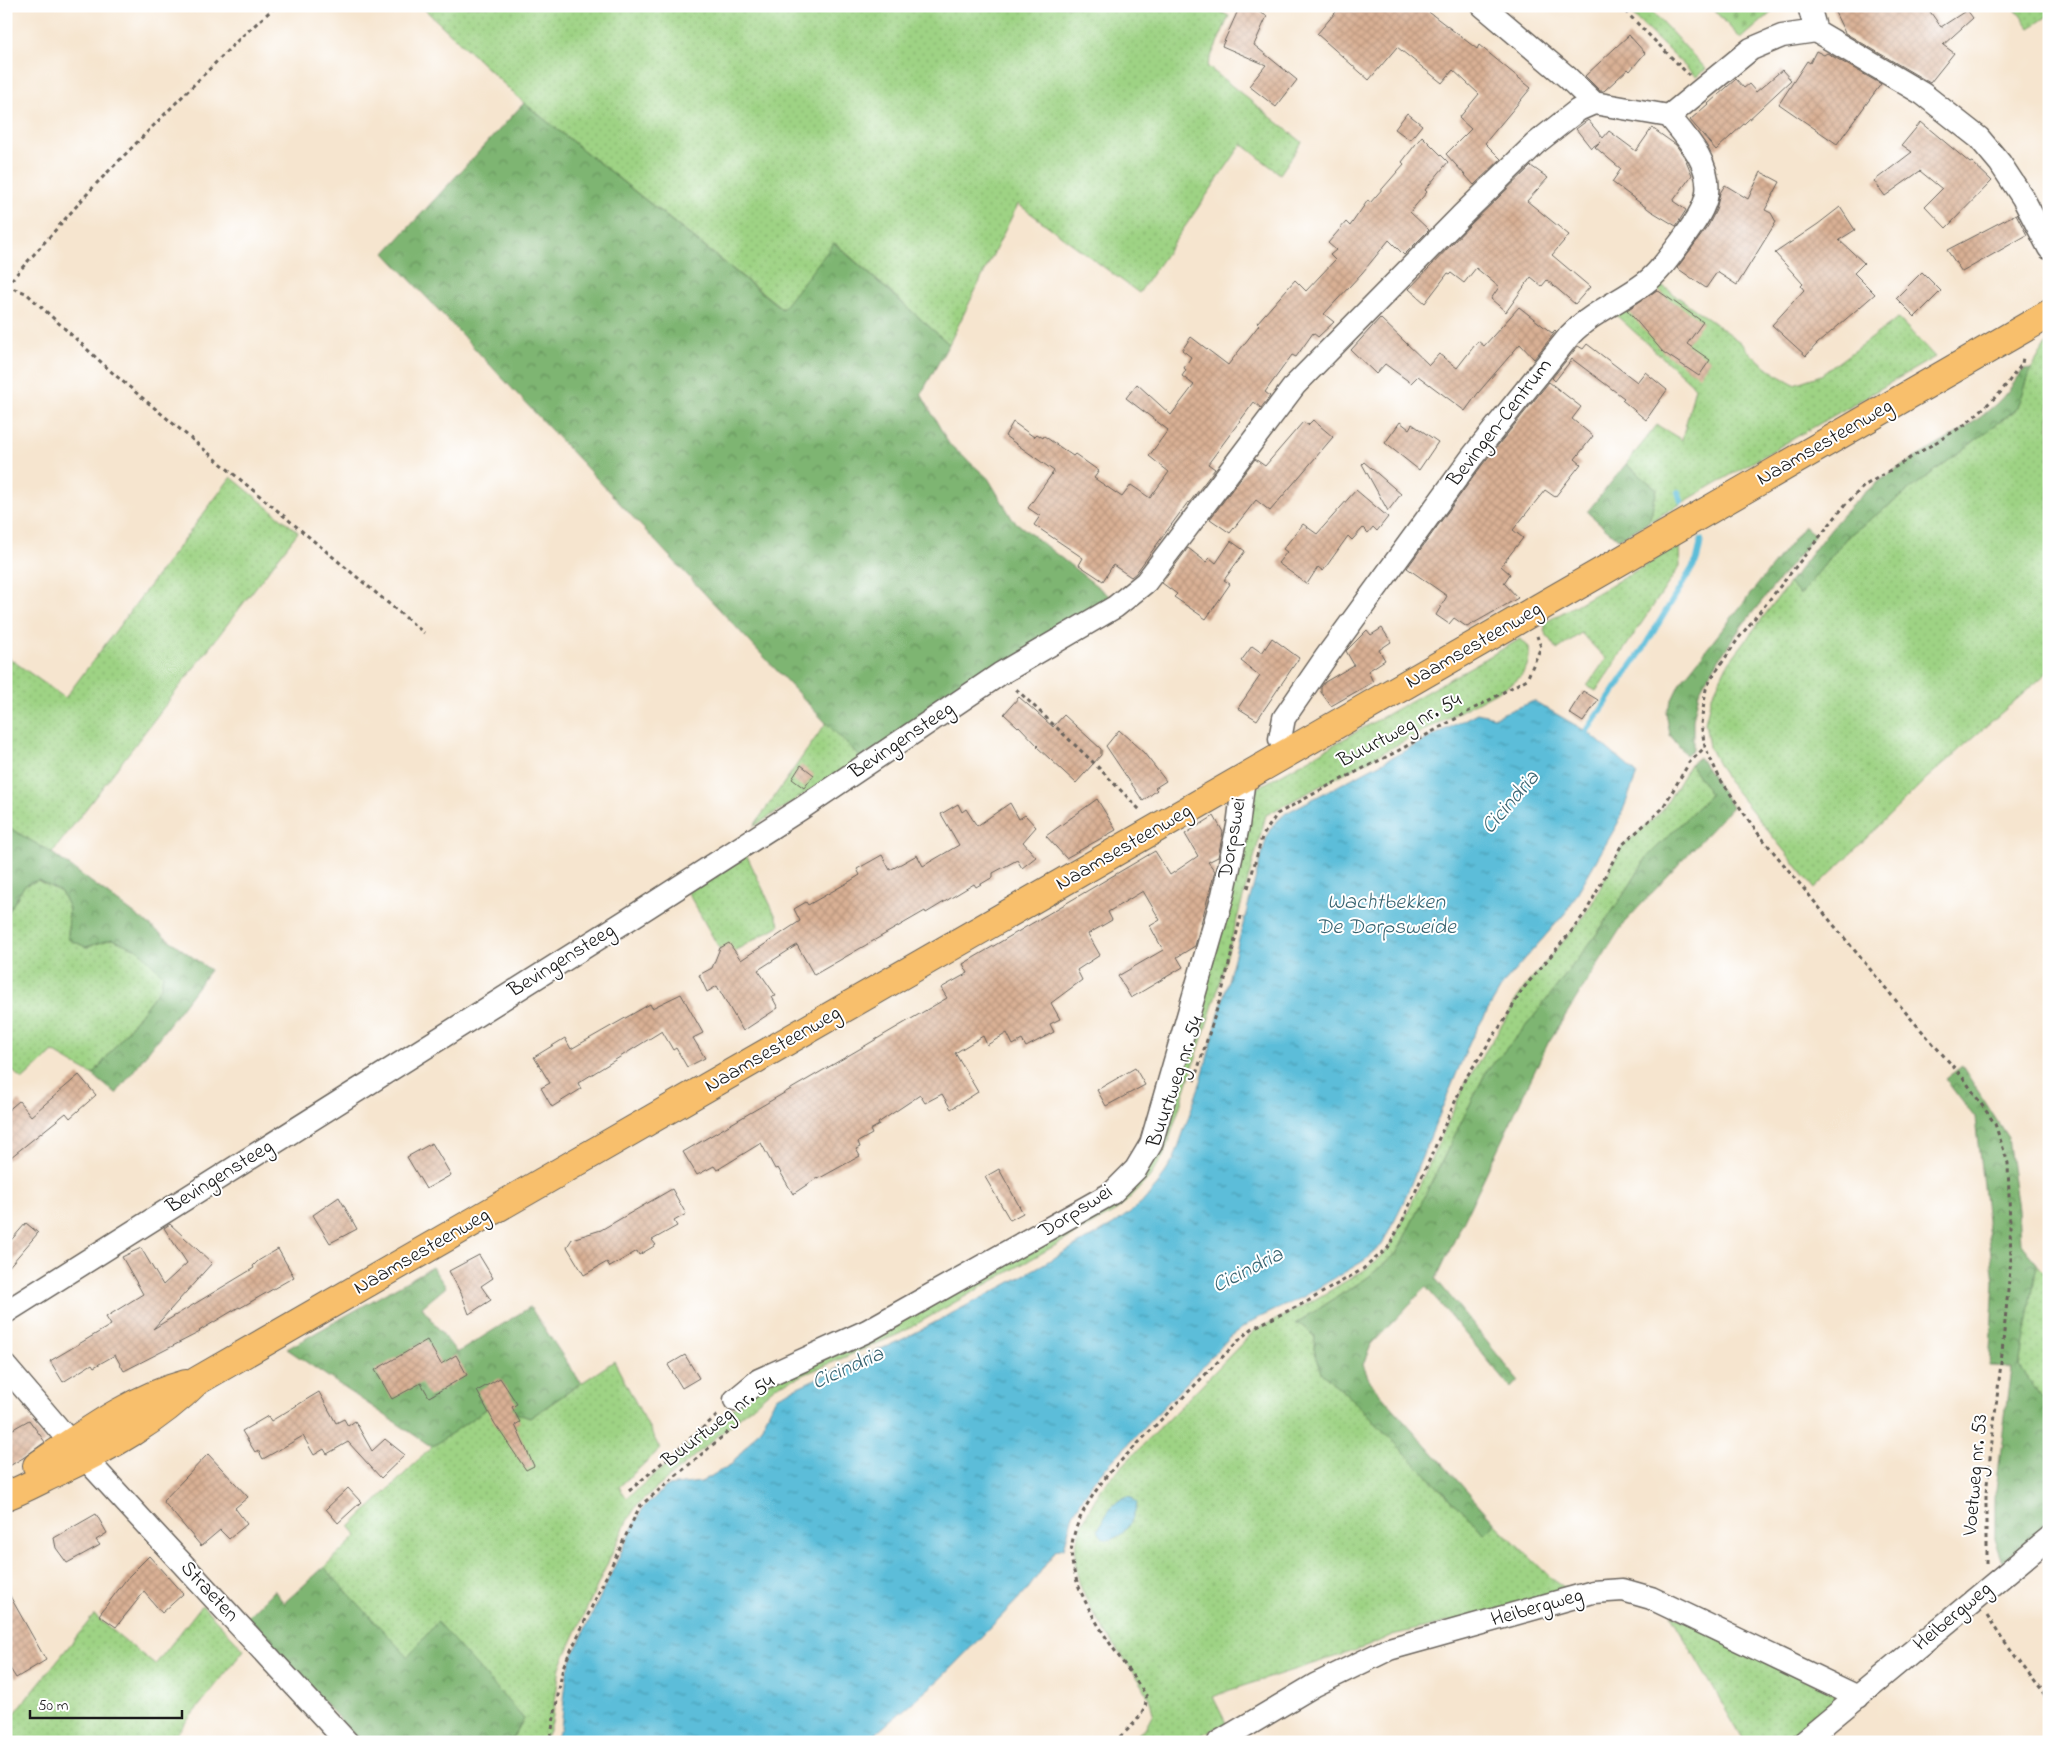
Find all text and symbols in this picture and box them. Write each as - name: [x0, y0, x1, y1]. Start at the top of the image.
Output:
- street label: Bevingen-Centrum: [1440, 352, 1561, 496]
- street label: Naamsesteenweg: [1751, 392, 1900, 496]
- street label: Naamsesteenweg: [1400, 595, 1549, 699]
- street label: Buurtweg nr. 54: [1332, 686, 1469, 779]
- street label: Bevingensteeg: [843, 695, 962, 789]
- water label: Cicindria: [1474, 763, 1549, 842]
- street label: Dorpswei: [1211, 795, 1255, 882]
- street label: Naamsesteenweg: [1050, 797, 1199, 901]
- water label: Wachtbekken De Dorpsweide: [1316, 887, 1457, 944]
- street label: Bevingensteeg: [502, 916, 622, 1008]
- street label: Naamsesteenweg: [699, 999, 848, 1103]
- street label: Buurtweg nr. 54: [1139, 1012, 1214, 1153]
- street label: Bevingensteeg: [160, 1132, 280, 1224]
- street label: Dorpswei: [1032, 1178, 1119, 1247]
- street label: Naamsesteenweg: [348, 1201, 497, 1305]
- water label: Cicindria: [1207, 1239, 1290, 1302]
- water label: Cicindria: [807, 1339, 890, 1399]
- street label: Buurtweg nr. 54: [655, 1368, 784, 1478]
- street label: Voetweg nr. 53: [1956, 1413, 1998, 1538]
- street label: Straeten: [173, 1554, 245, 1630]
- street label: Heibergweg: [1907, 1575, 2000, 1660]
- street label: Heibergweg: [1487, 1581, 1587, 1637]
- scale bar: [30, 1688, 182, 1720]
- text: 50 m: [38, 1695, 69, 1717]

